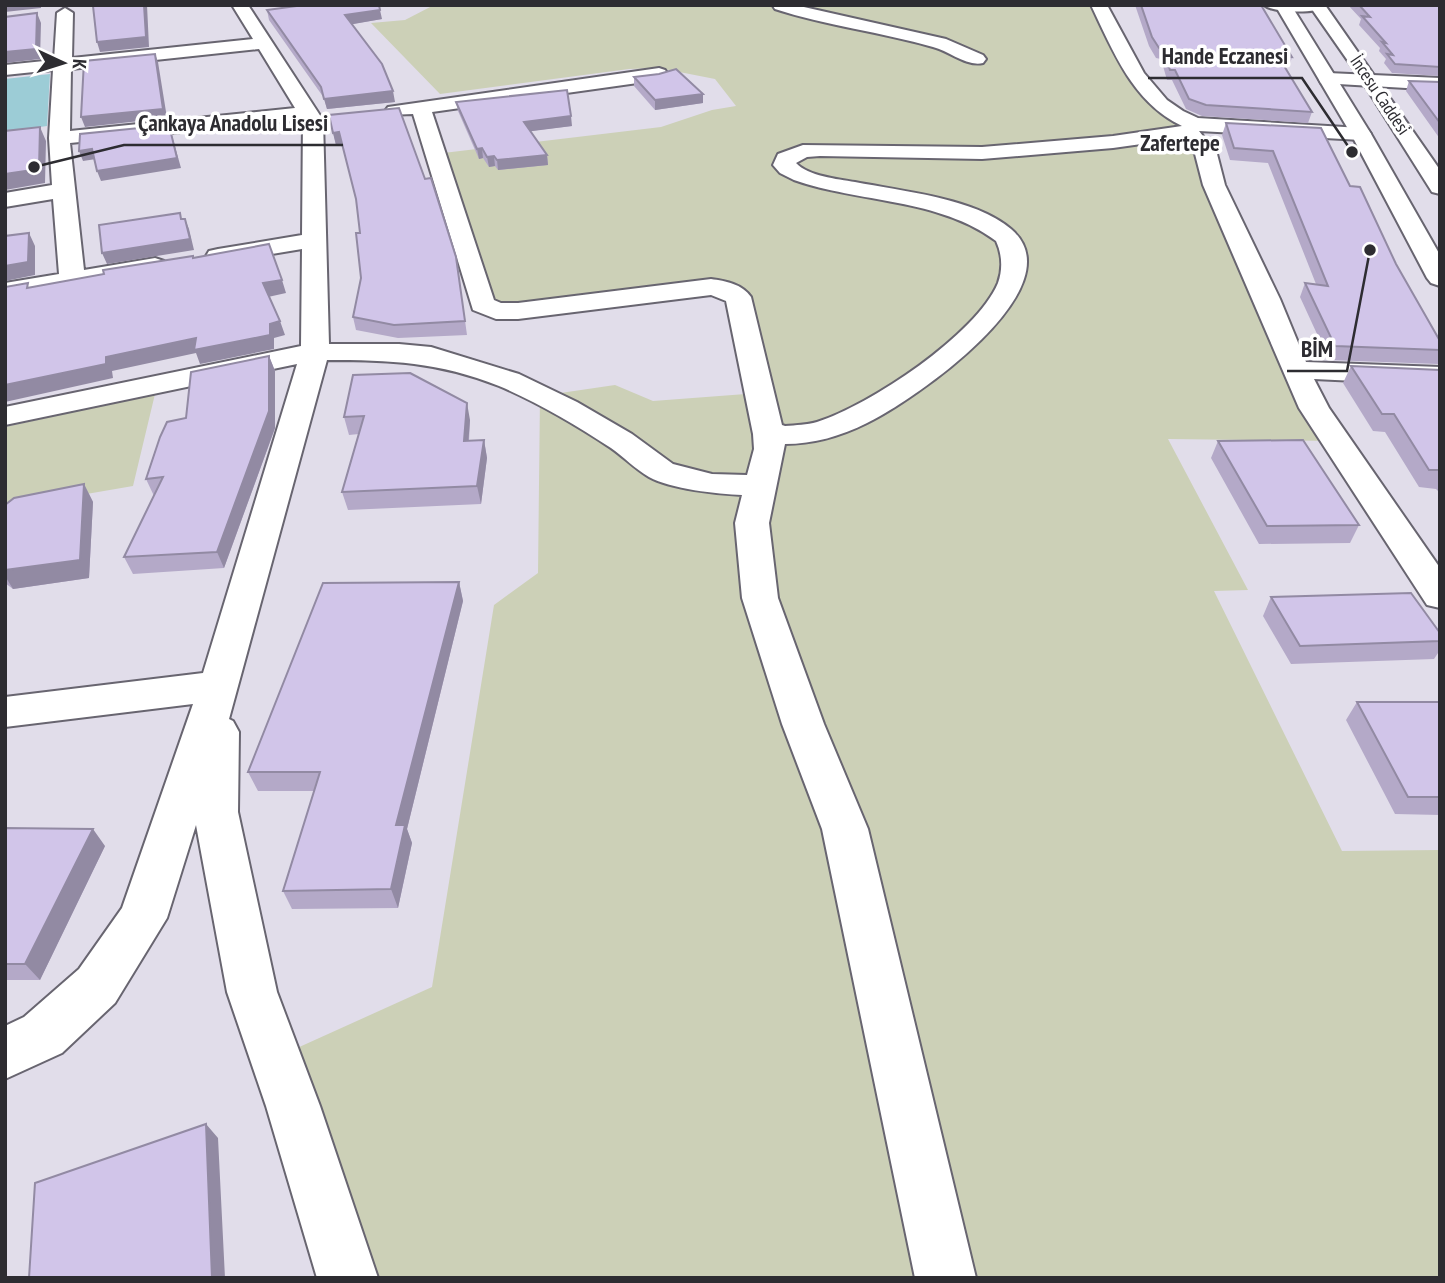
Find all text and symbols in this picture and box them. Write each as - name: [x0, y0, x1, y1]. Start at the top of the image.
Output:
- north arrow: [28, 28, 98, 98]
- callout: Hande Eczanesi: [1148, 34, 1302, 78]
- text: Hande Eczanesi: [1162, 41, 1288, 70]
- street label: İncesu Caddesi: [1345, 50, 1416, 139]
- text: K: [68, 58, 92, 70]
- callout: Çankaya Anadolu Lisesi: [124, 101, 343, 145]
- text: Çankaya Anadolu Lisesi: [138, 108, 328, 137]
- district label: Zafertepe: [1140, 128, 1220, 157]
- callout: BİM: [1287, 327, 1347, 371]
- text: BİM: [1301, 334, 1333, 363]

